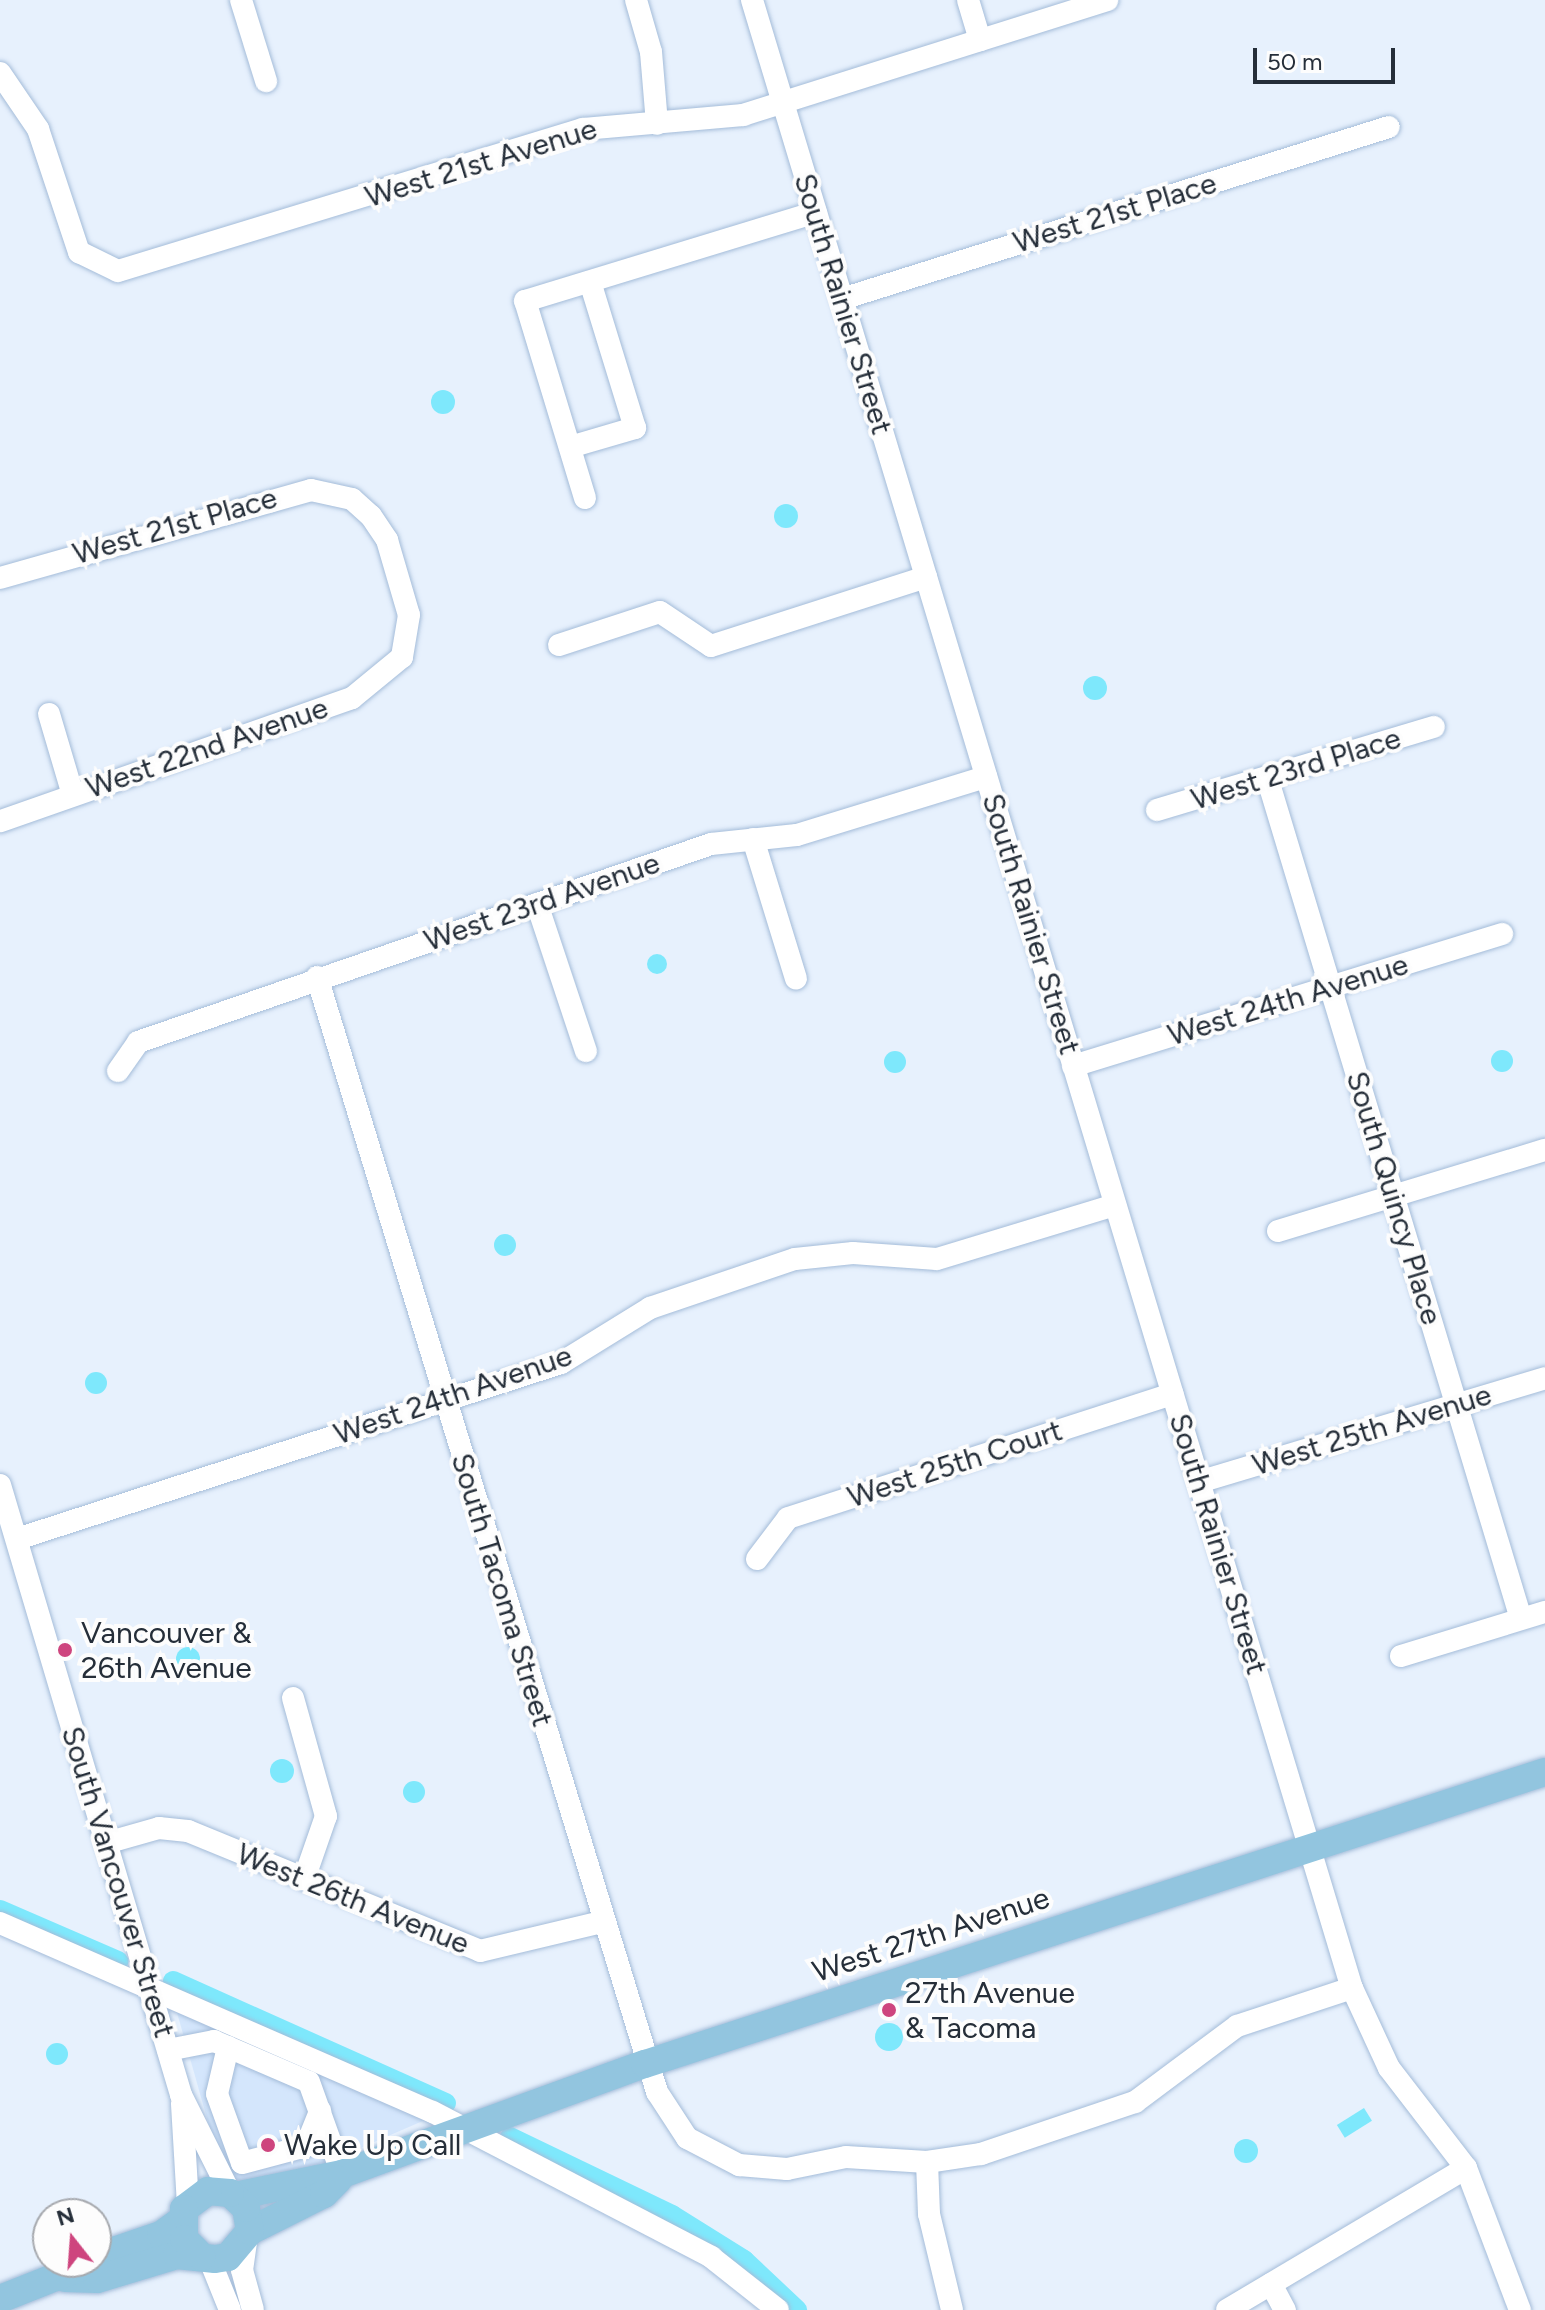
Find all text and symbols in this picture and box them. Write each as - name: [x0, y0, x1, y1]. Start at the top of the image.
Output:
- scale bar: [1257, 32, 1399, 82]
- text: 50 m: [1267, 47, 1323, 76]
- street label: West 21st Avenue: [361, 111, 601, 215]
- street label: West 21st Place: [1009, 165, 1221, 261]
- street label: South Rainier Street: [786, 169, 900, 439]
- street label: West 21st Place: [69, 480, 281, 572]
- street label: West 22nd Avenue: [81, 690, 333, 806]
- street label: West 23rd Place: [1187, 720, 1405, 818]
- street label: South Rainier Street: [974, 789, 1088, 1059]
- street label: West 23rd Avenue: [420, 845, 664, 959]
- street label: West 24th Avenue: [1164, 946, 1412, 1054]
- street label: South Quincy Place: [1338, 1067, 1450, 1329]
- street label: West 24th Avenue: [329, 1337, 577, 1453]
- street label: West 25th Avenue: [1248, 1377, 1496, 1483]
- street label: South Rainier Street: [1161, 1409, 1275, 1679]
- street label: West 25th Court: [843, 1412, 1067, 1516]
- street label: South Tacoma Street: [443, 1449, 561, 1731]
- place label: Vancouver & 26th Avenue: [81, 1615, 252, 1686]
- marker: Vancouver & 26th Avenue: [56, 1641, 74, 1659]
- street label: South Vancouver Street: [54, 1722, 182, 2042]
- street label: West 26th Avenue: [232, 1836, 474, 1962]
- street label: West 27th Avenue: [808, 1880, 1054, 1990]
- place label: 27th Avenue & Tacoma: [905, 1975, 1075, 2046]
- marker: 27th Avenue & Tacoma: [880, 2001, 898, 2019]
- place label: Wake Up Call: [284, 2127, 461, 2163]
- marker: Wake Up Call: [259, 2136, 277, 2154]
- north arrow: [32, 2198, 112, 2278]
- text: N: [53, 2201, 77, 2232]

